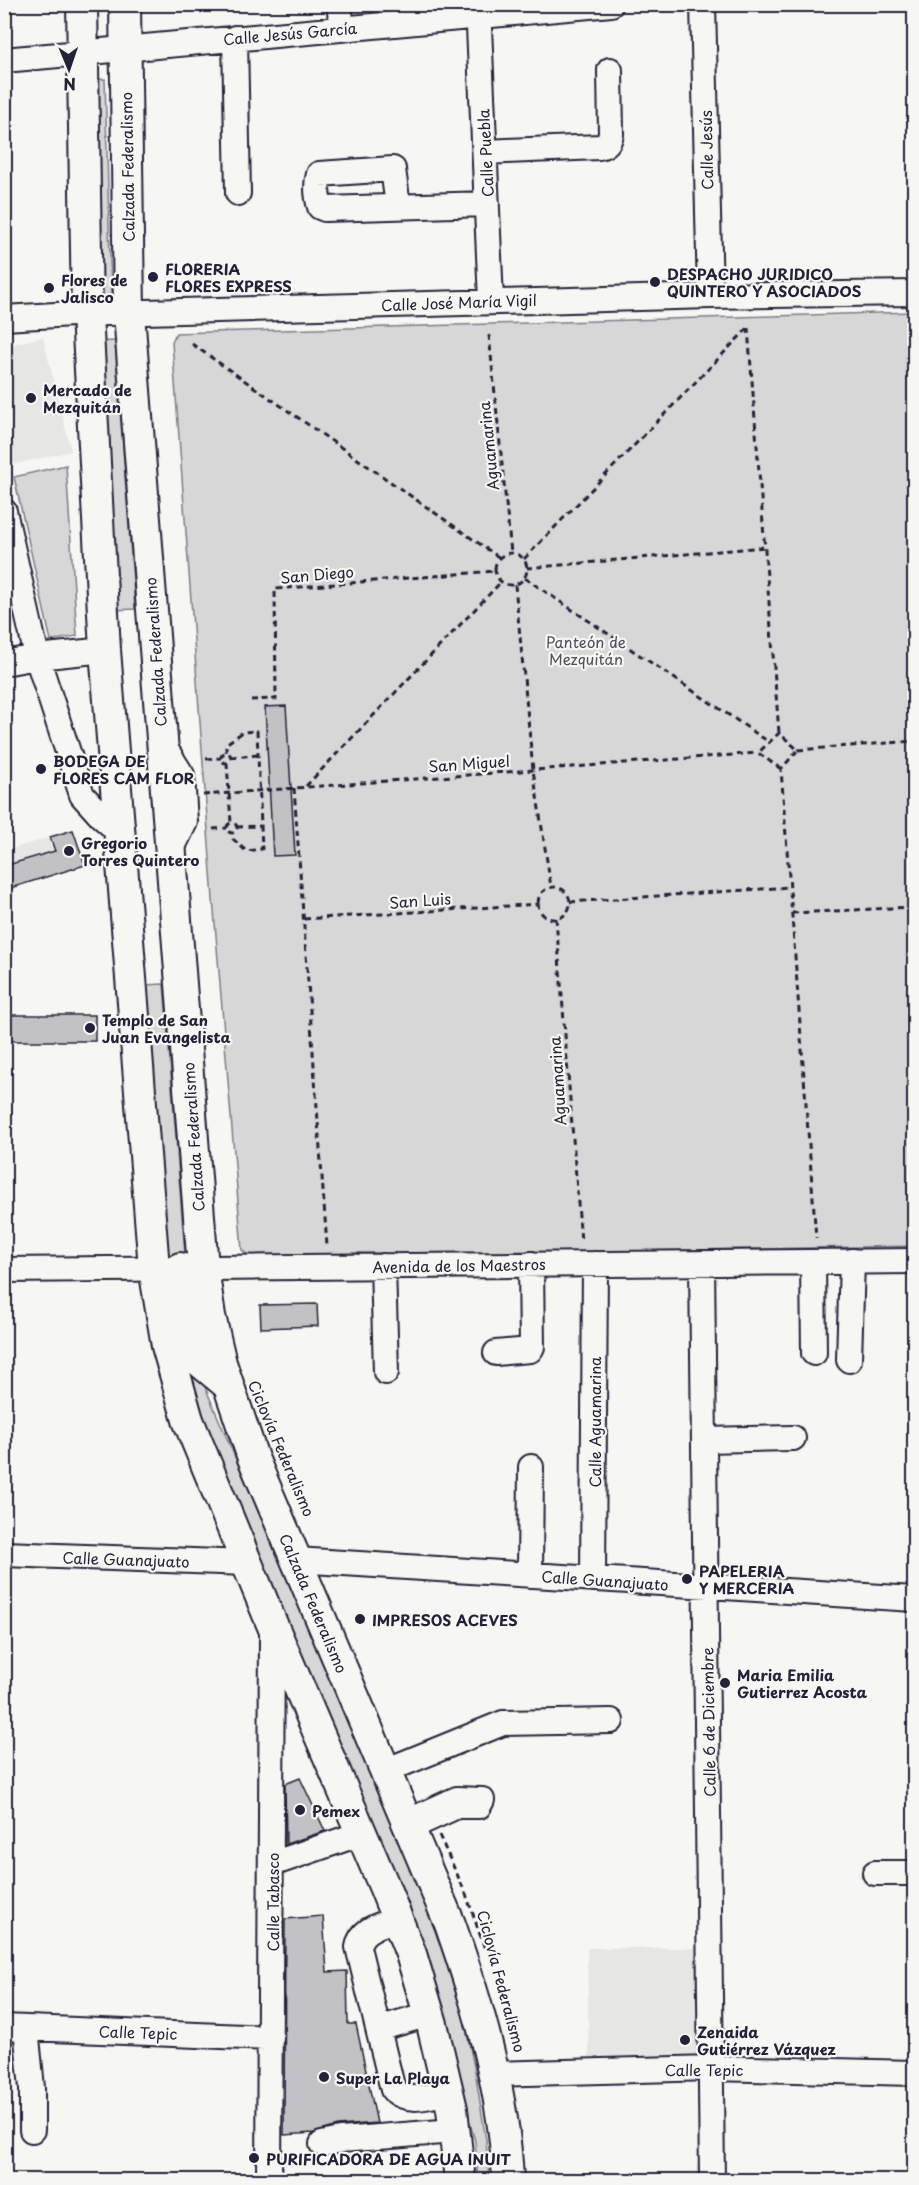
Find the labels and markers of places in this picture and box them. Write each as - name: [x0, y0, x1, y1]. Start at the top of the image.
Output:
- place label: FLORERIA FLORES EXPRESS: [165, 257, 292, 297]
- place label: DESPACHO JURIDICO QUINTERO Y ASOCIADOS: [667, 262, 862, 302]
- place label: Flores de Jalisco: [61, 268, 128, 308]
- marker: FLORERIA FLORES EXPRESS: [146, 270, 160, 284]
- marker: DESPACHO JURIDICO QUINTERO Y ASOCIADOS: [648, 275, 662, 289]
- marker: Flores de Jalisco: [42, 281, 56, 295]
- place label: Mercado de Mezquitán: [43, 378, 132, 418]
- marker: Mercado de Mezquitán: [24, 391, 38, 405]
- place label: BODEGA DE FLORES CAM FLOR: [53, 749, 195, 789]
- marker: BODEGA DE FLORES CAM FLOR: [34, 762, 48, 776]
- place label: Gregorio Torres Quintero: [81, 831, 199, 871]
- marker: Gregorio Torres Quintero: [62, 844, 76, 858]
- place label: Templo de San Juan Evangelista: [102, 1008, 231, 1048]
- marker: Templo de San Juan Evangelista: [83, 1021, 97, 1035]
- place label: PAPELERIA Y MERCERIA: [699, 1559, 794, 1599]
- marker: PAPELERIA Y MERCERIA: [680, 1572, 694, 1586]
- place label: IMPRESOS ACEVES: [372, 1608, 518, 1631]
- marker: IMPRESOS ACEVES: [353, 1612, 367, 1626]
- place label: Maria Emilia Gutierrez Acosta: [737, 1663, 868, 1703]
- marker: Maria Emilia Gutierrez Acosta: [718, 1676, 732, 1690]
- place label: Pemex: [312, 1799, 360, 1822]
- marker: Pemex: [293, 1803, 307, 1817]
- place label: Zenaida Gutiérrez Vázquez: [697, 2020, 836, 2060]
- marker: Zenaida Gutiérrez Vázquez: [678, 2033, 692, 2047]
- place label: Super La Playa: [336, 2066, 451, 2089]
- marker: Super La Playa: [317, 2070, 331, 2084]
- place label: PURIFICADORA DE AGUA INUIT: [266, 2147, 512, 2170]
- marker: PURIFICADORA DE AGUA INUIT: [247, 2151, 261, 2165]

